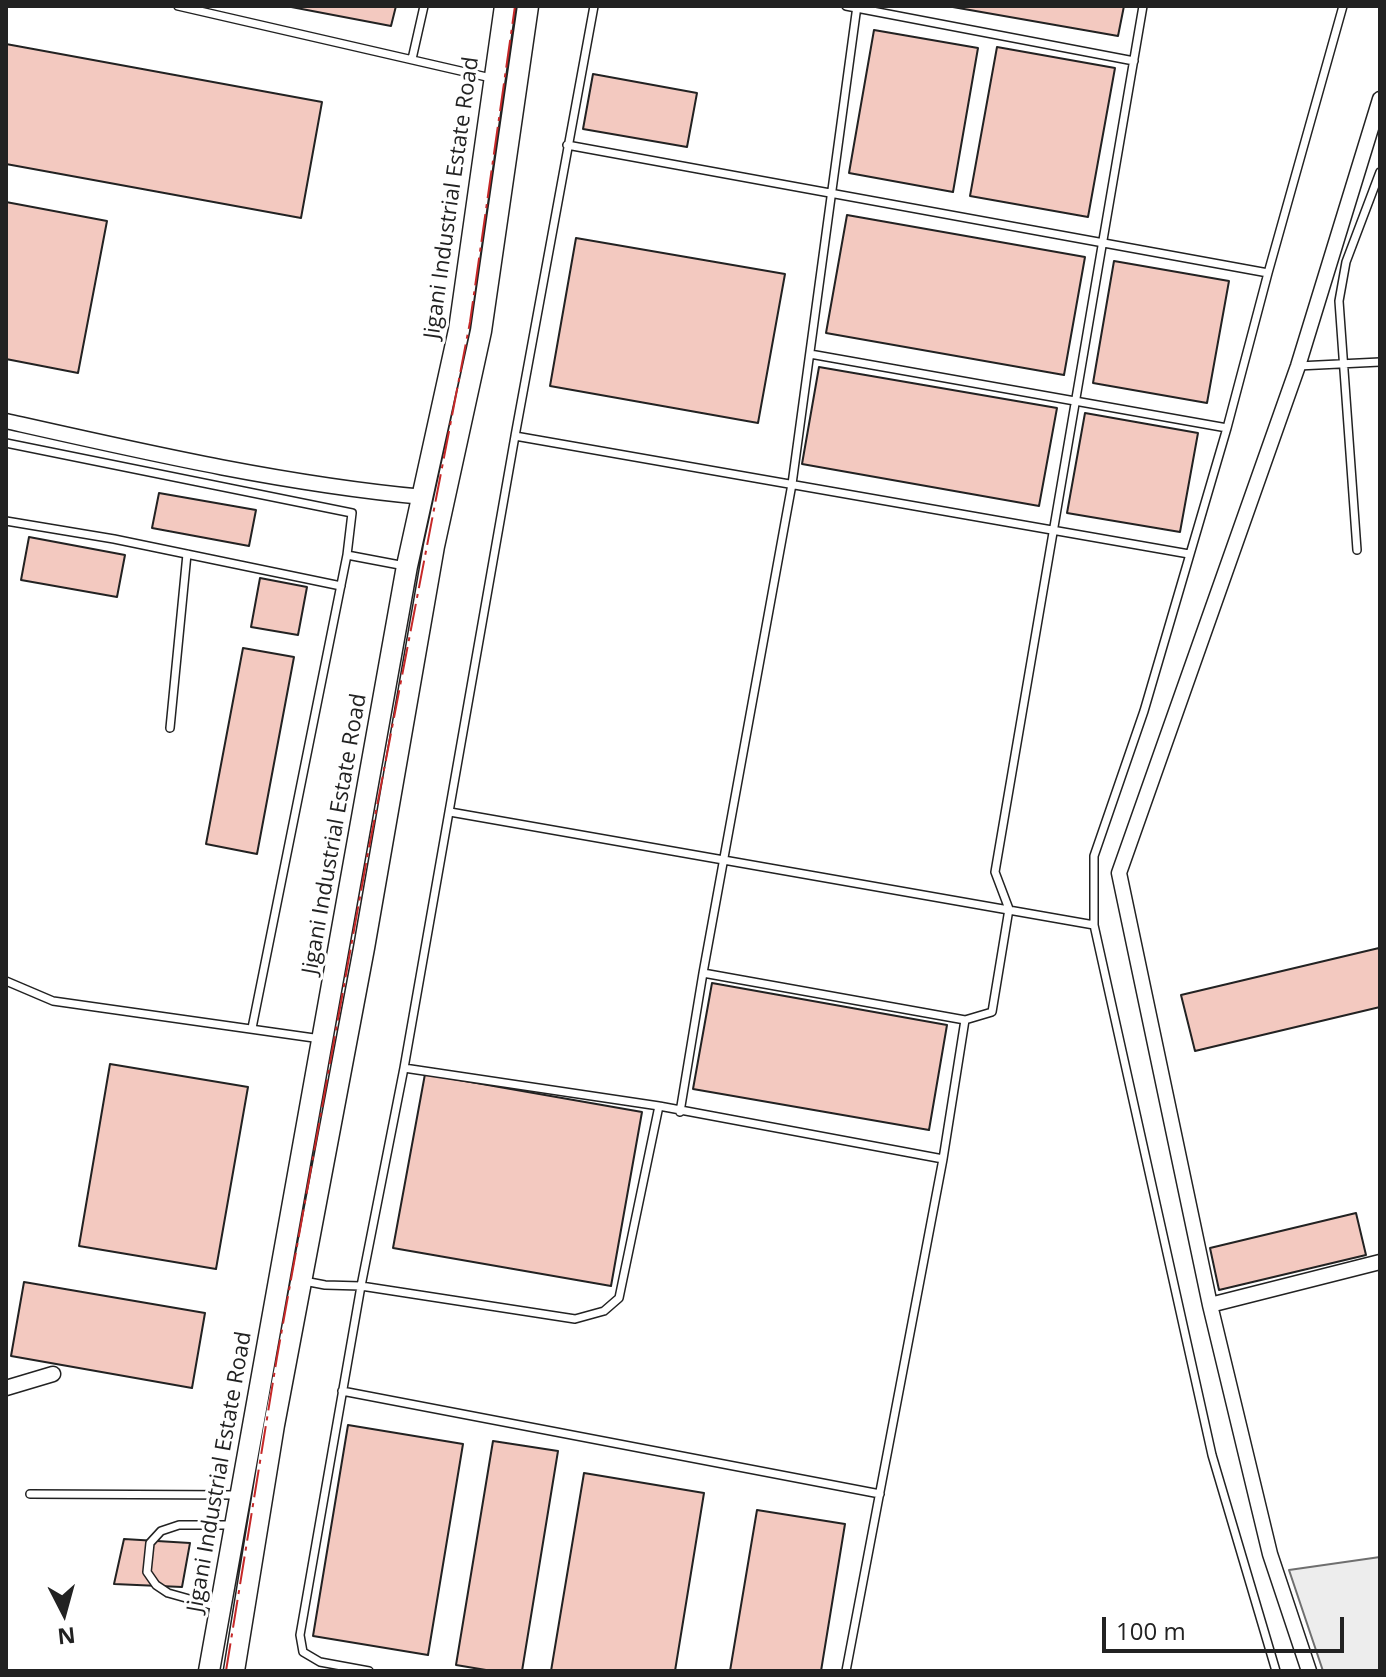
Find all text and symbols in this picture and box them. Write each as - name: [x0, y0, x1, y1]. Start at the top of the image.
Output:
- street label: Jigani Industrial Estate Road: [419, 55, 485, 341]
- street label: Jigani Industrial Estate Road: [297, 692, 373, 976]
- street label: Jigani Industrial Estate Road: [182, 1330, 258, 1614]
- north arrow: [24, 1573, 104, 1653]
- scale bar: [1106, 1601, 1348, 1651]
- text: 100 m: [1116, 1614, 1186, 1647]
- text: N: [56, 1621, 77, 1653]

